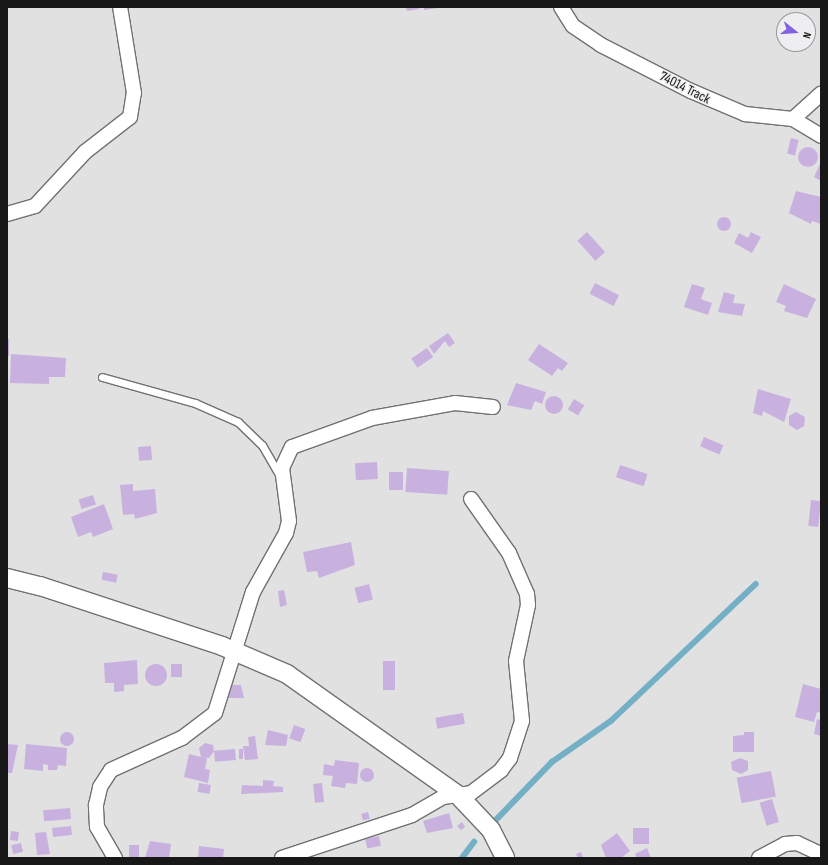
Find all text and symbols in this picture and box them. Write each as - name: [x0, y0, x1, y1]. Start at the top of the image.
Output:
- north arrow: [776, 12, 816, 52]
- text: N: [800, 31, 814, 40]
- street label: 74014 Track: [657, 68, 713, 108]

